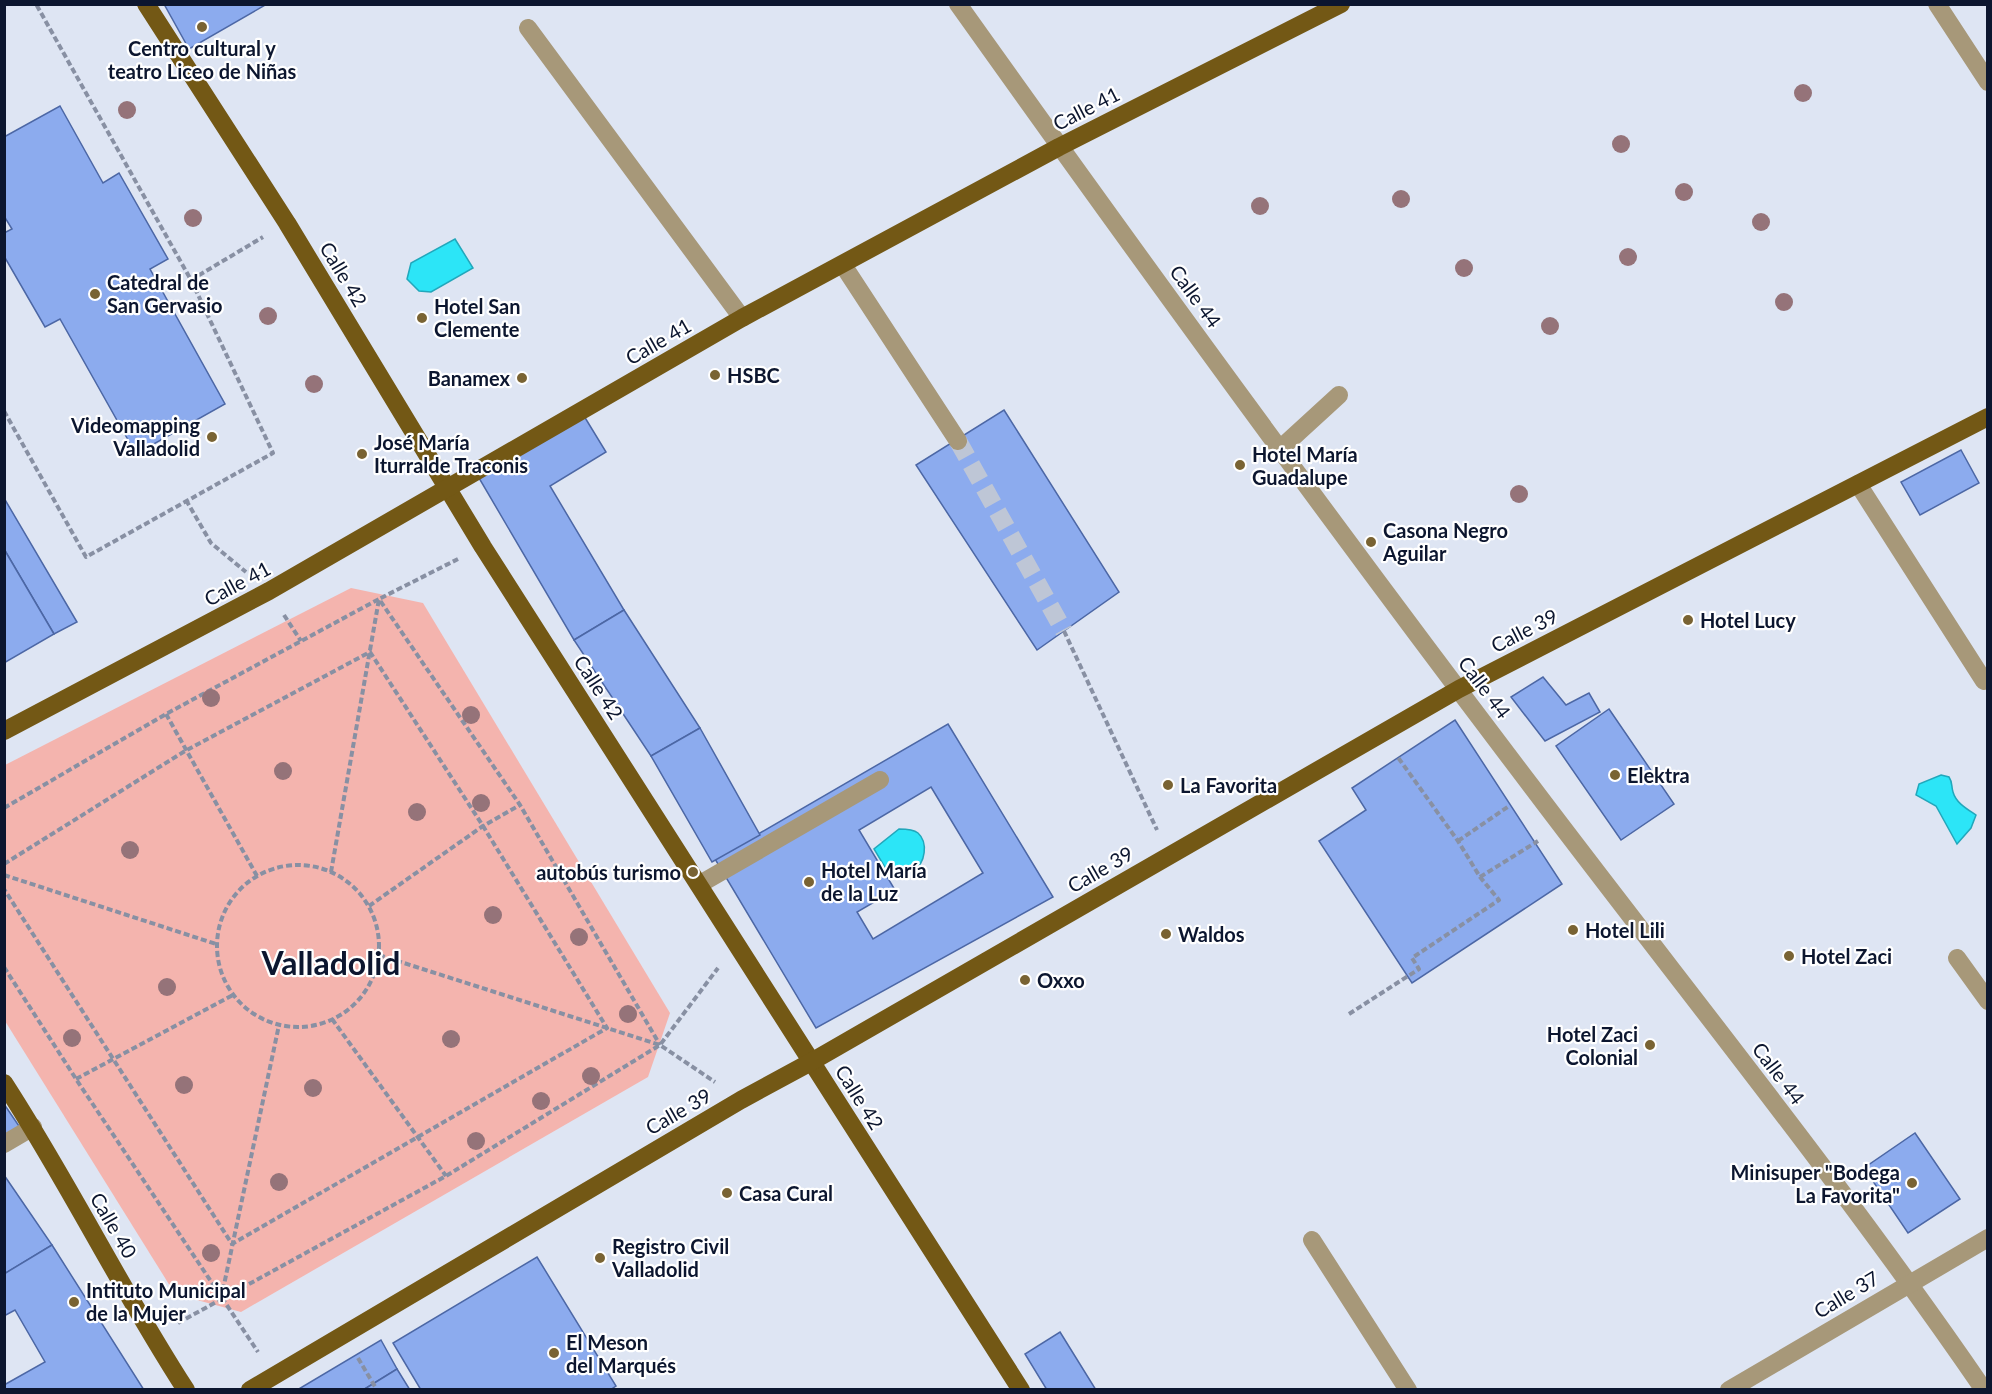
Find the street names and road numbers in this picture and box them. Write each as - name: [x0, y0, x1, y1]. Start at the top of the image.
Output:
- street label: Calle 41: [1049, 81, 1123, 135]
- street label: Calle 42: [315, 237, 373, 311]
- street label: Calle 44: [1165, 260, 1227, 332]
- street label: Calle 41: [621, 313, 695, 369]
- street label: Calle 41: [200, 556, 274, 610]
- street label: Calle 39: [1487, 603, 1561, 657]
- street label: Calle 42: [569, 650, 629, 724]
- street label: Calle 44: [1454, 651, 1516, 723]
- street label: Calle 39: [1063, 841, 1137, 897]
- street label: Calle 44: [1748, 1037, 1810, 1109]
- street label: Calle 42: [831, 1060, 889, 1134]
- street label: Calle 39: [641, 1083, 715, 1139]
- street label: Calle 40: [86, 1188, 142, 1262]
- street label: Calle 37: [1809, 1265, 1883, 1323]

